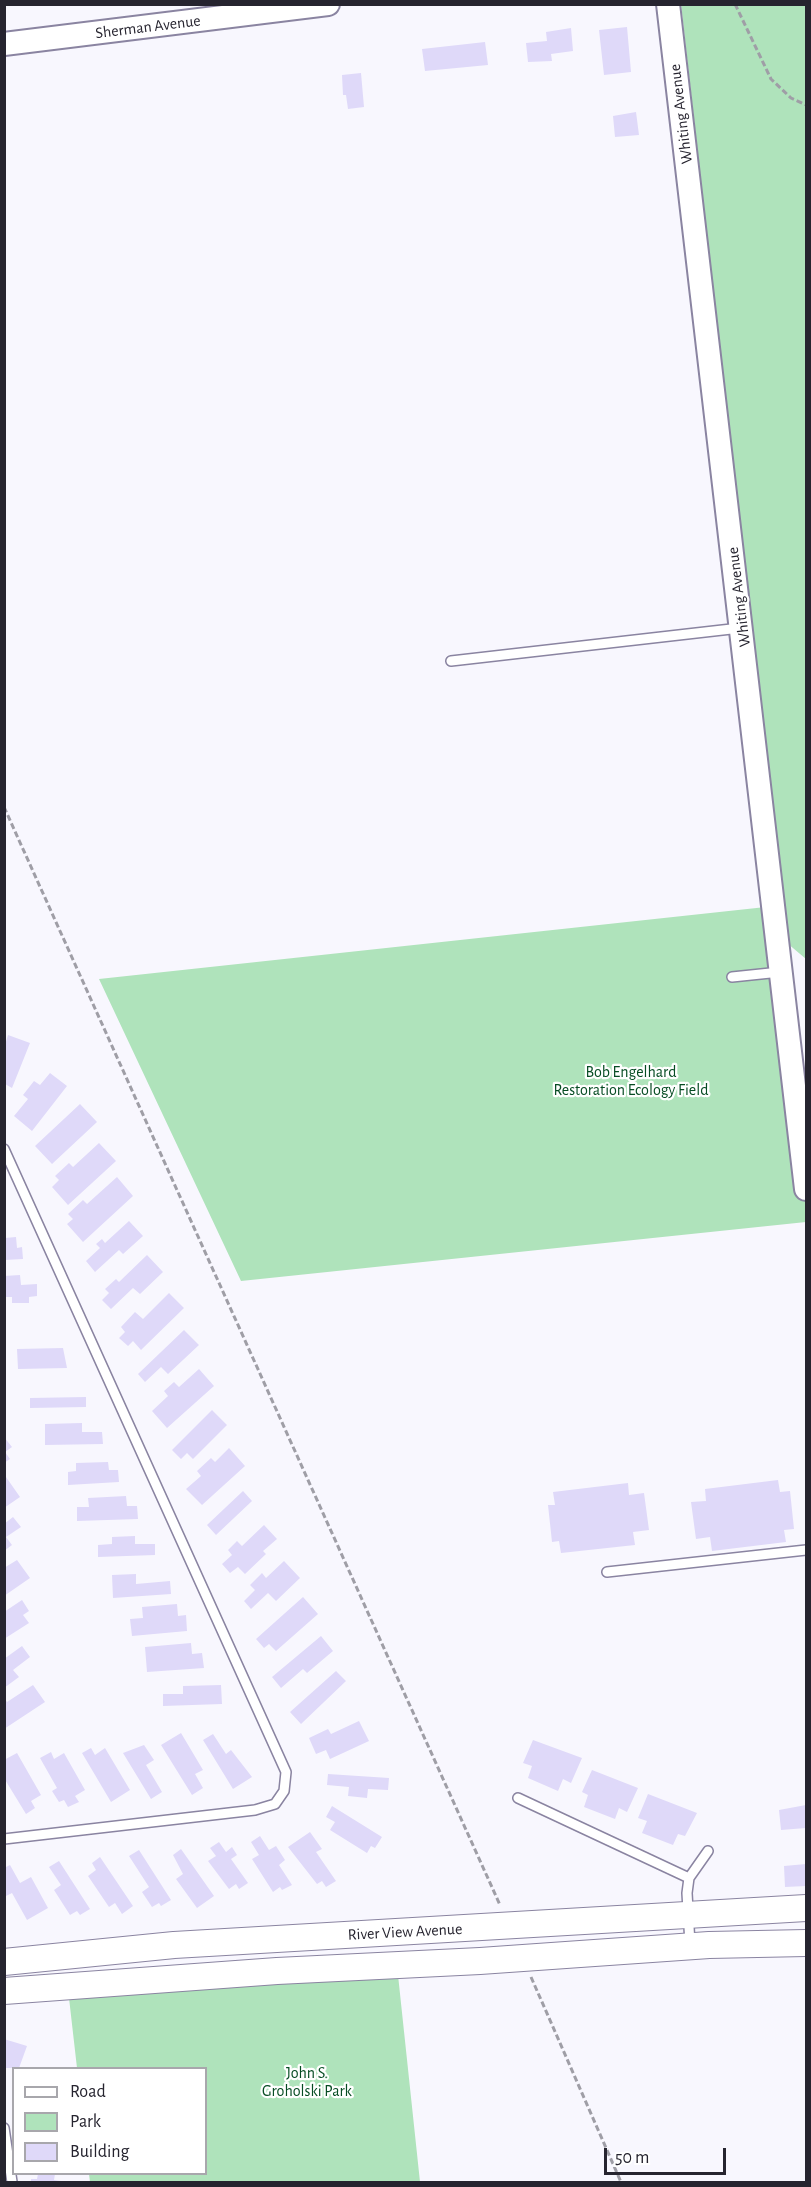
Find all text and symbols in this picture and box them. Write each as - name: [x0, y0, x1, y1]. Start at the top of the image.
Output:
- street label: Sherman Avenue: [94, 11, 202, 43]
- street label: Whiting Avenue: [665, 63, 697, 165]
- street label: Whiting Avenue: [723, 546, 755, 648]
- park label: Bob Engelhard Restoration Ecology Field: [554, 1062, 708, 1100]
- street label: River View Avenue: [347, 1919, 463, 1945]
- park label: John S. Groholski Park: [262, 2063, 352, 2101]
- legend: [12, 2067, 207, 2175]
- text: Road: [70, 2083, 106, 2101]
- text: Park: [70, 2113, 101, 2131]
- scale bar: [607, 2136, 728, 2174]
- text: Building: [70, 2143, 129, 2161]
- text: 50 m: [615, 2149, 649, 2167]

